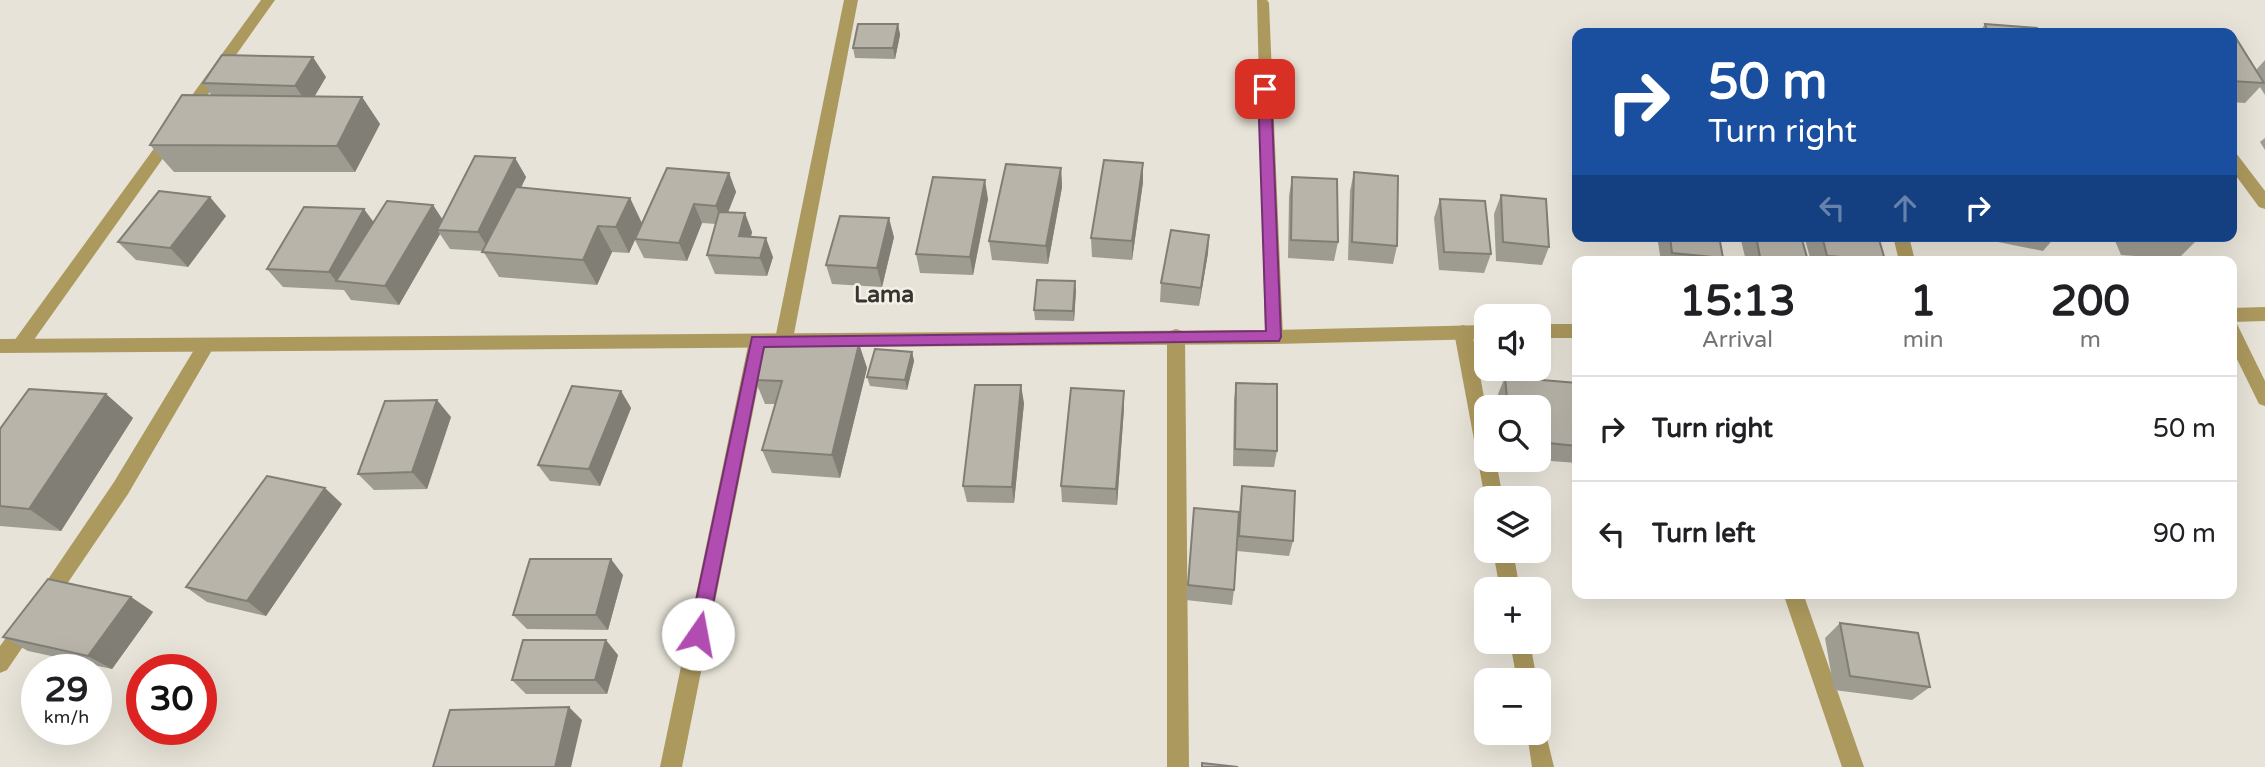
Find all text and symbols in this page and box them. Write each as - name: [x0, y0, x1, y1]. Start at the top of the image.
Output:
- text: 50 m: [1708, 53, 1827, 112]
- icon: right: [1593, 56, 1684, 147]
- pin: [1235, 59, 1295, 119]
- icon: arrive: [1246, 70, 1284, 108]
- text: Turn right: [1708, 113, 1857, 151]
- icon: left: [1813, 189, 1851, 227]
- icon: ahead: [1886, 189, 1924, 227]
- icon: right: [1959, 189, 1997, 227]
- text: 15:13: [1679, 276, 1796, 327]
- text: 1: [1910, 276, 1936, 327]
- text: 200: [2051, 276, 2130, 327]
- district label: Lama: [854, 281, 914, 309]
- map controls: [1474, 304, 1551, 745]
- button: sound: [1474, 304, 1551, 381]
- text: Arrival: [1702, 326, 1773, 354]
- text: min: [1903, 326, 1944, 354]
- text: m: [2080, 326, 2101, 354]
- button: search: [1474, 395, 1551, 472]
- icon: right: [1593, 410, 1631, 448]
- text: Turn right: [1652, 413, 1773, 444]
- text: 50 m: [2153, 413, 2216, 444]
- button: layers: [1474, 486, 1551, 563]
- icon: left: [1593, 515, 1631, 553]
- text: Turn left: [1652, 518, 1755, 549]
- text: 90 m: [2153, 518, 2216, 549]
- button: +: [1474, 577, 1551, 654]
- position arrow: [661, 597, 735, 671]
- speed limit sign: 30: [126, 654, 217, 745]
- button: −: [1474, 668, 1551, 745]
- text: 29: [45, 669, 88, 711]
- text: km/h: [44, 706, 89, 728]

